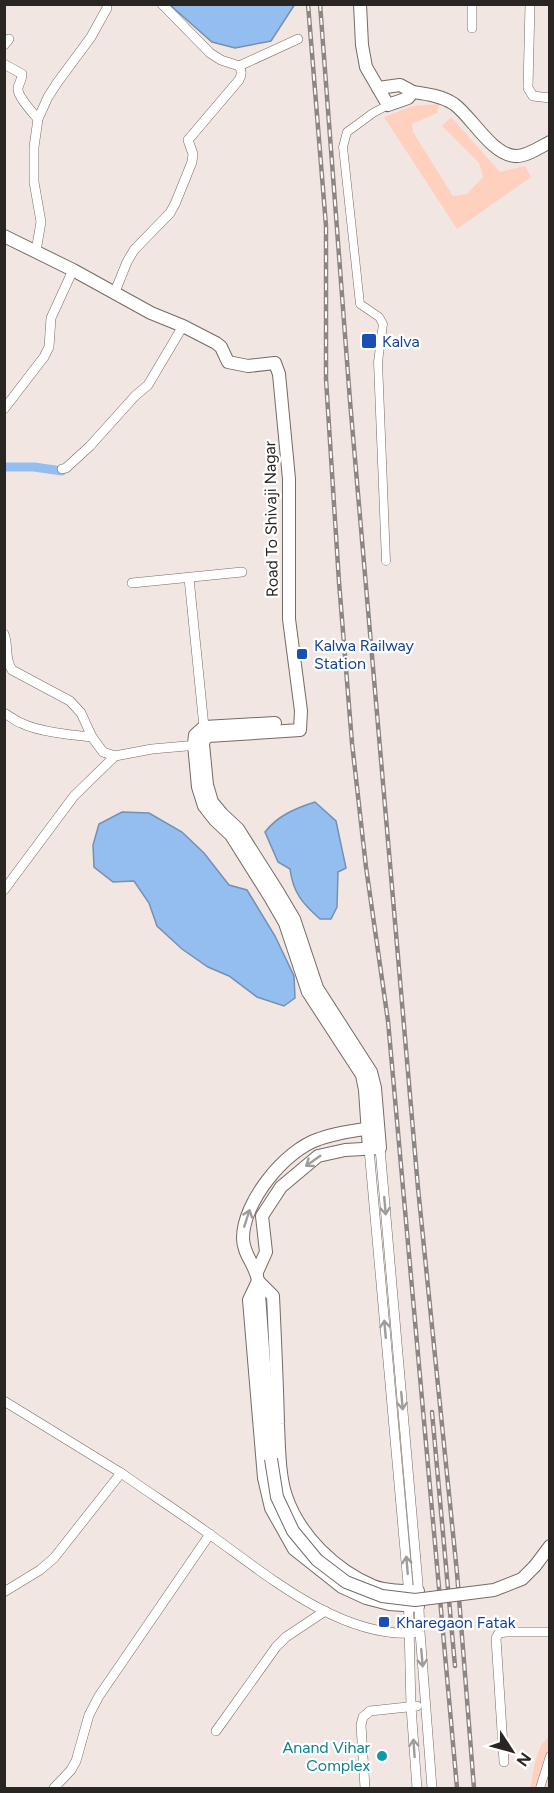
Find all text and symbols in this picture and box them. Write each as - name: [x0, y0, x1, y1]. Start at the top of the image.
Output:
- marker: Kalva: [360, 332, 378, 350]
- place label: Kalva: [382, 332, 420, 351]
- street label: Road To Shivaji Nagar: [260, 440, 282, 597]
- place label: Kalwa Railway Station: [314, 636, 415, 673]
- marker: Kalwa Railway Station: [295, 647, 309, 661]
- one-way arrow: [305, 1155, 322, 1168]
- one-way arrow: [380, 1196, 391, 1216]
- one-way arrow: [243, 1209, 254, 1228]
- one-way arrow: [379, 1320, 390, 1339]
- one-way arrow: [397, 1390, 408, 1410]
- one-way arrow: [401, 1556, 412, 1575]
- place label: Kharegaon Fatak: [396, 1613, 516, 1632]
- marker: Kharegaon Fatak: [377, 1615, 391, 1629]
- one-way arrow: [417, 1647, 428, 1667]
- north arrow: [482, 1721, 542, 1781]
- place label: Anand Vihar Complex: [283, 1738, 371, 1775]
- one-way arrow: [409, 1738, 420, 1758]
- marker: Anand Vihar Complex: [375, 1749, 389, 1763]
- text: N: [512, 1749, 535, 1770]

